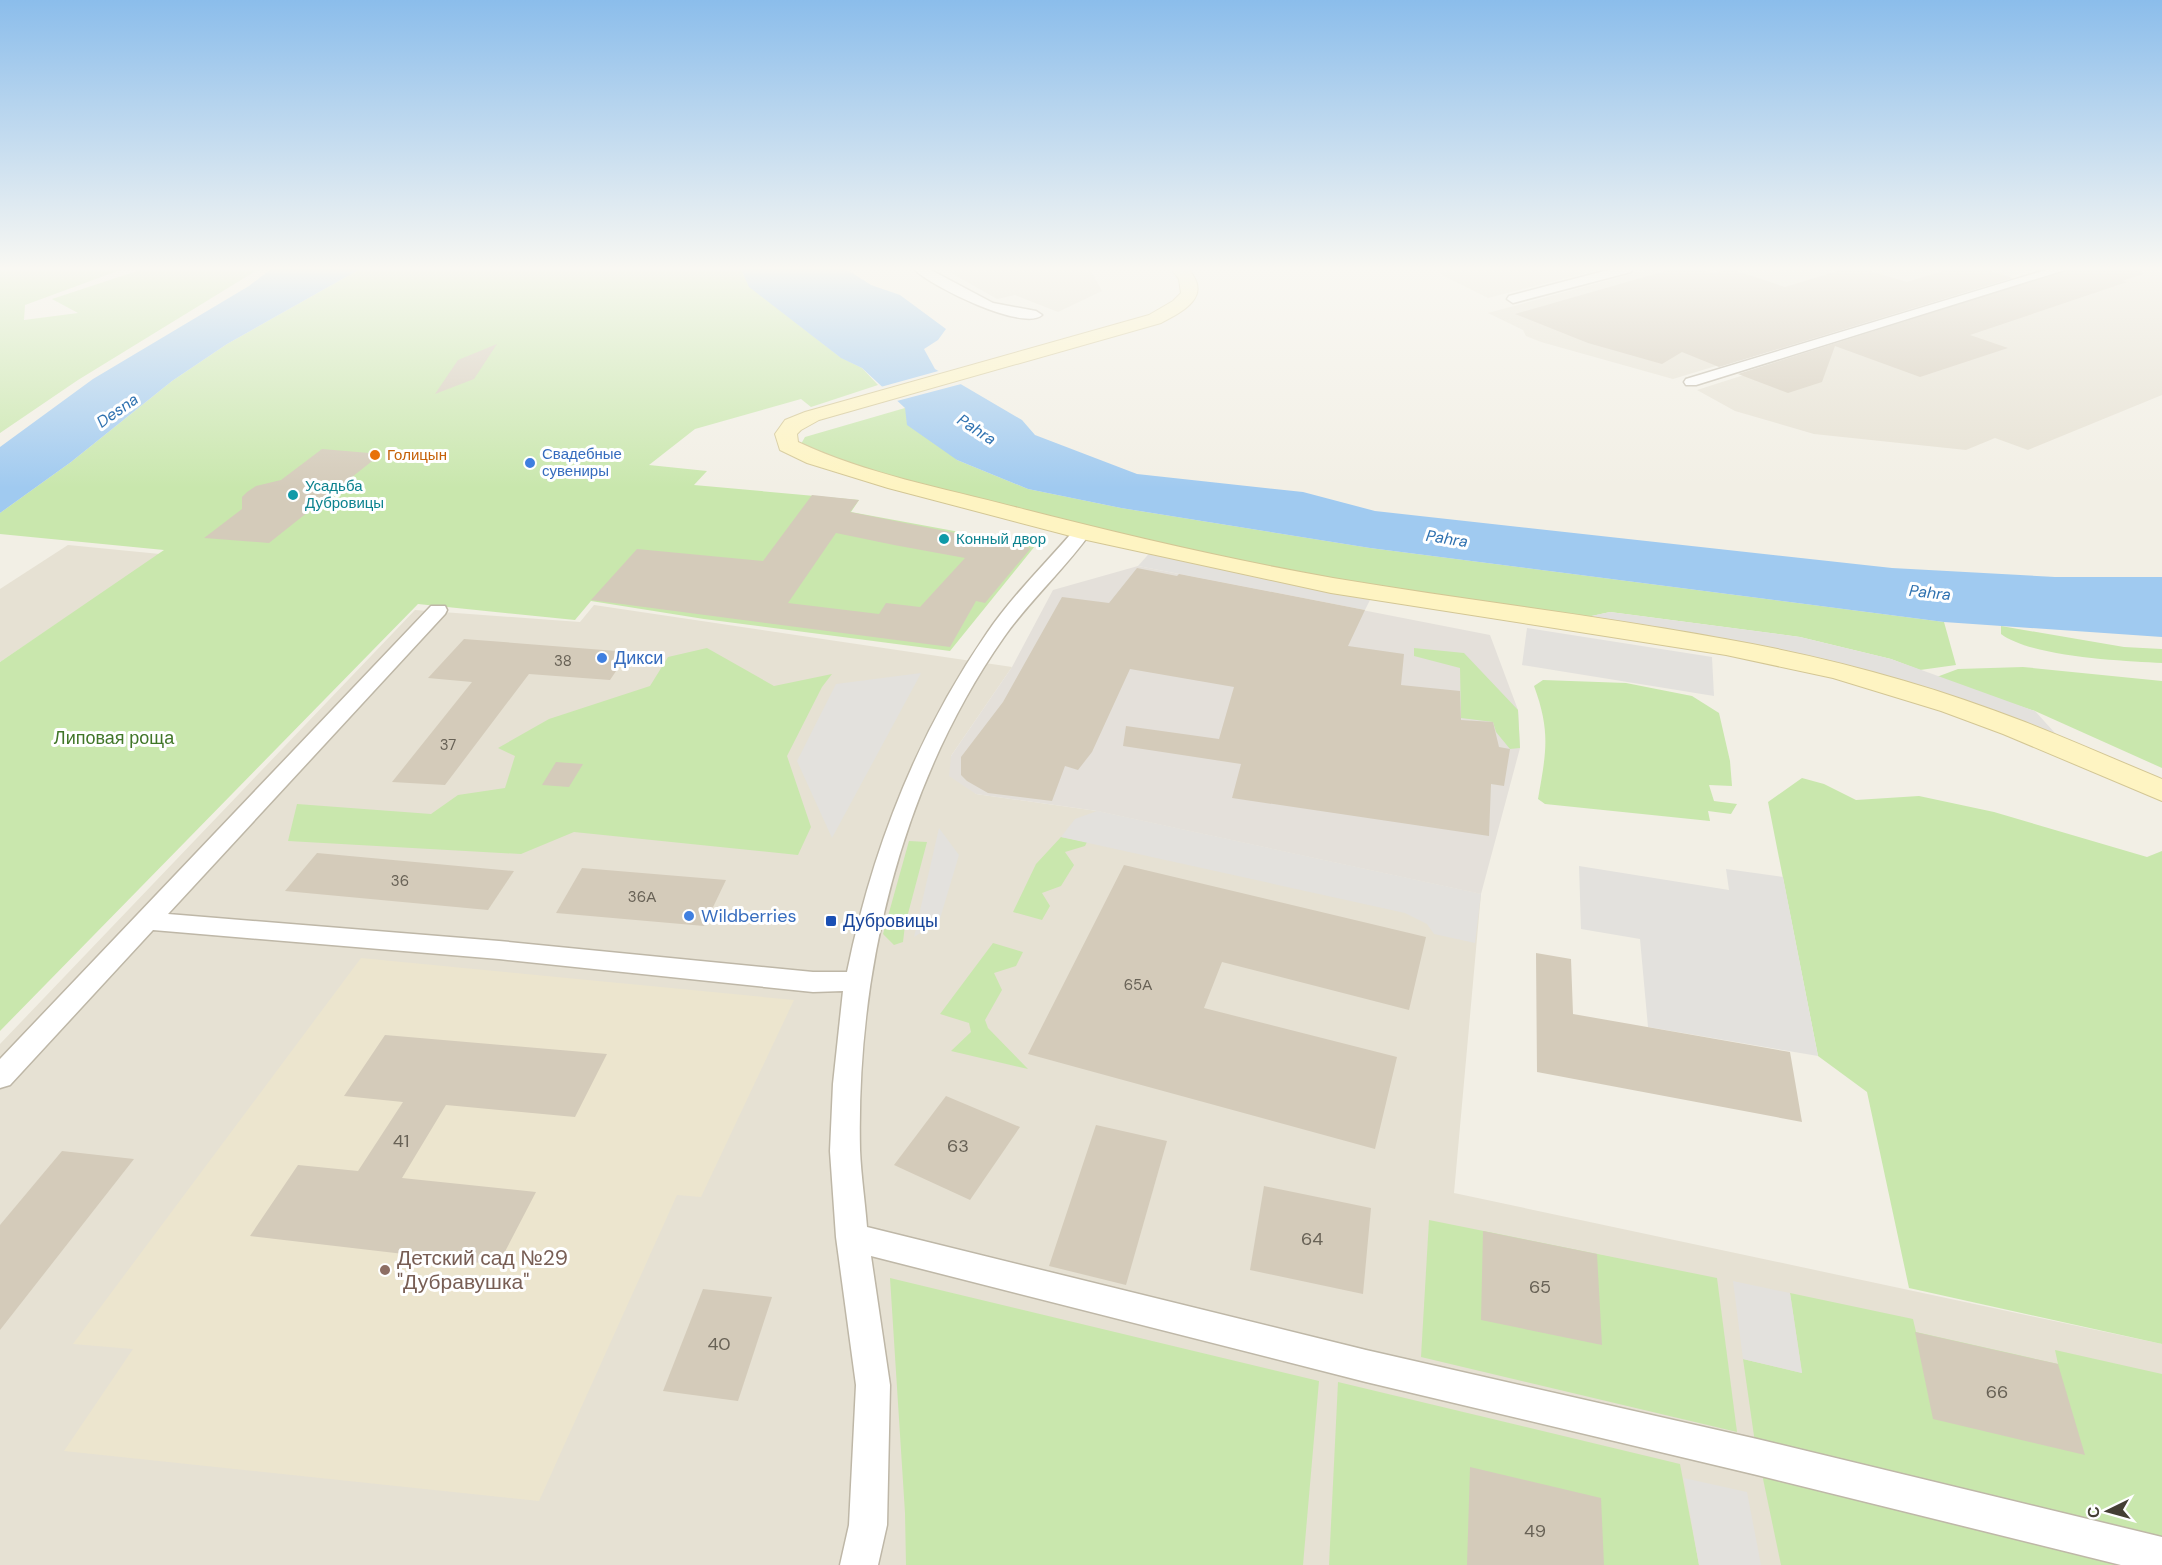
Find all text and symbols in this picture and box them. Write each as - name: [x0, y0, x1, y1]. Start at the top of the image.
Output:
- water label: Desna: [92, 388, 142, 432]
- water label: Pahra: [953, 409, 1000, 450]
- place label: Свадебные сувениры: [542, 444, 622, 481]
- place label: Голицын: [387, 445, 447, 465]
- marker: Голицын: [368, 448, 382, 462]
- marker: Свадебные сувениры: [523, 456, 537, 470]
- place label: Усадьба Дубровицы: [305, 476, 384, 513]
- marker: Усадьба Дубровицы: [286, 488, 300, 502]
- water label: Pahra: [1424, 525, 1470, 552]
- place label: Конный двор: [956, 529, 1046, 549]
- marker: Конный двор: [937, 532, 951, 546]
- water label: Pahra: [1908, 580, 1952, 605]
- place label: Дикси: [614, 646, 663, 670]
- house number: 38: [554, 651, 572, 671]
- marker: Дикси: [595, 651, 609, 665]
- park label: Липовая роща: [54, 726, 175, 750]
- house number: 37: [440, 735, 456, 755]
- house number: 36: [391, 871, 409, 891]
- house number: 36А: [628, 887, 656, 907]
- place label: Wildberries: [701, 904, 796, 928]
- marker: Wildberries: [682, 909, 696, 923]
- place label: Дубровицы: [843, 909, 938, 933]
- marker: Дубровицы: [824, 914, 838, 928]
- house number: 65А: [1124, 975, 1152, 995]
- house number: 41: [393, 1129, 409, 1153]
- house number: 63: [947, 1134, 969, 1158]
- house number: 64: [1301, 1227, 1323, 1251]
- place label: Детский сад №29 "Дубравушка": [397, 1244, 568, 1296]
- marker: Детский сад №29 "Дубравушка": [378, 1263, 392, 1277]
- house number: 65: [1529, 1275, 1551, 1299]
- house number: 40: [707, 1332, 731, 1356]
- house number: 66: [1986, 1380, 2008, 1404]
- north arrow: [2078, 1481, 2138, 1541]
- text: С: [2083, 1505, 2105, 1519]
- house number: 49: [1524, 1519, 1546, 1543]

